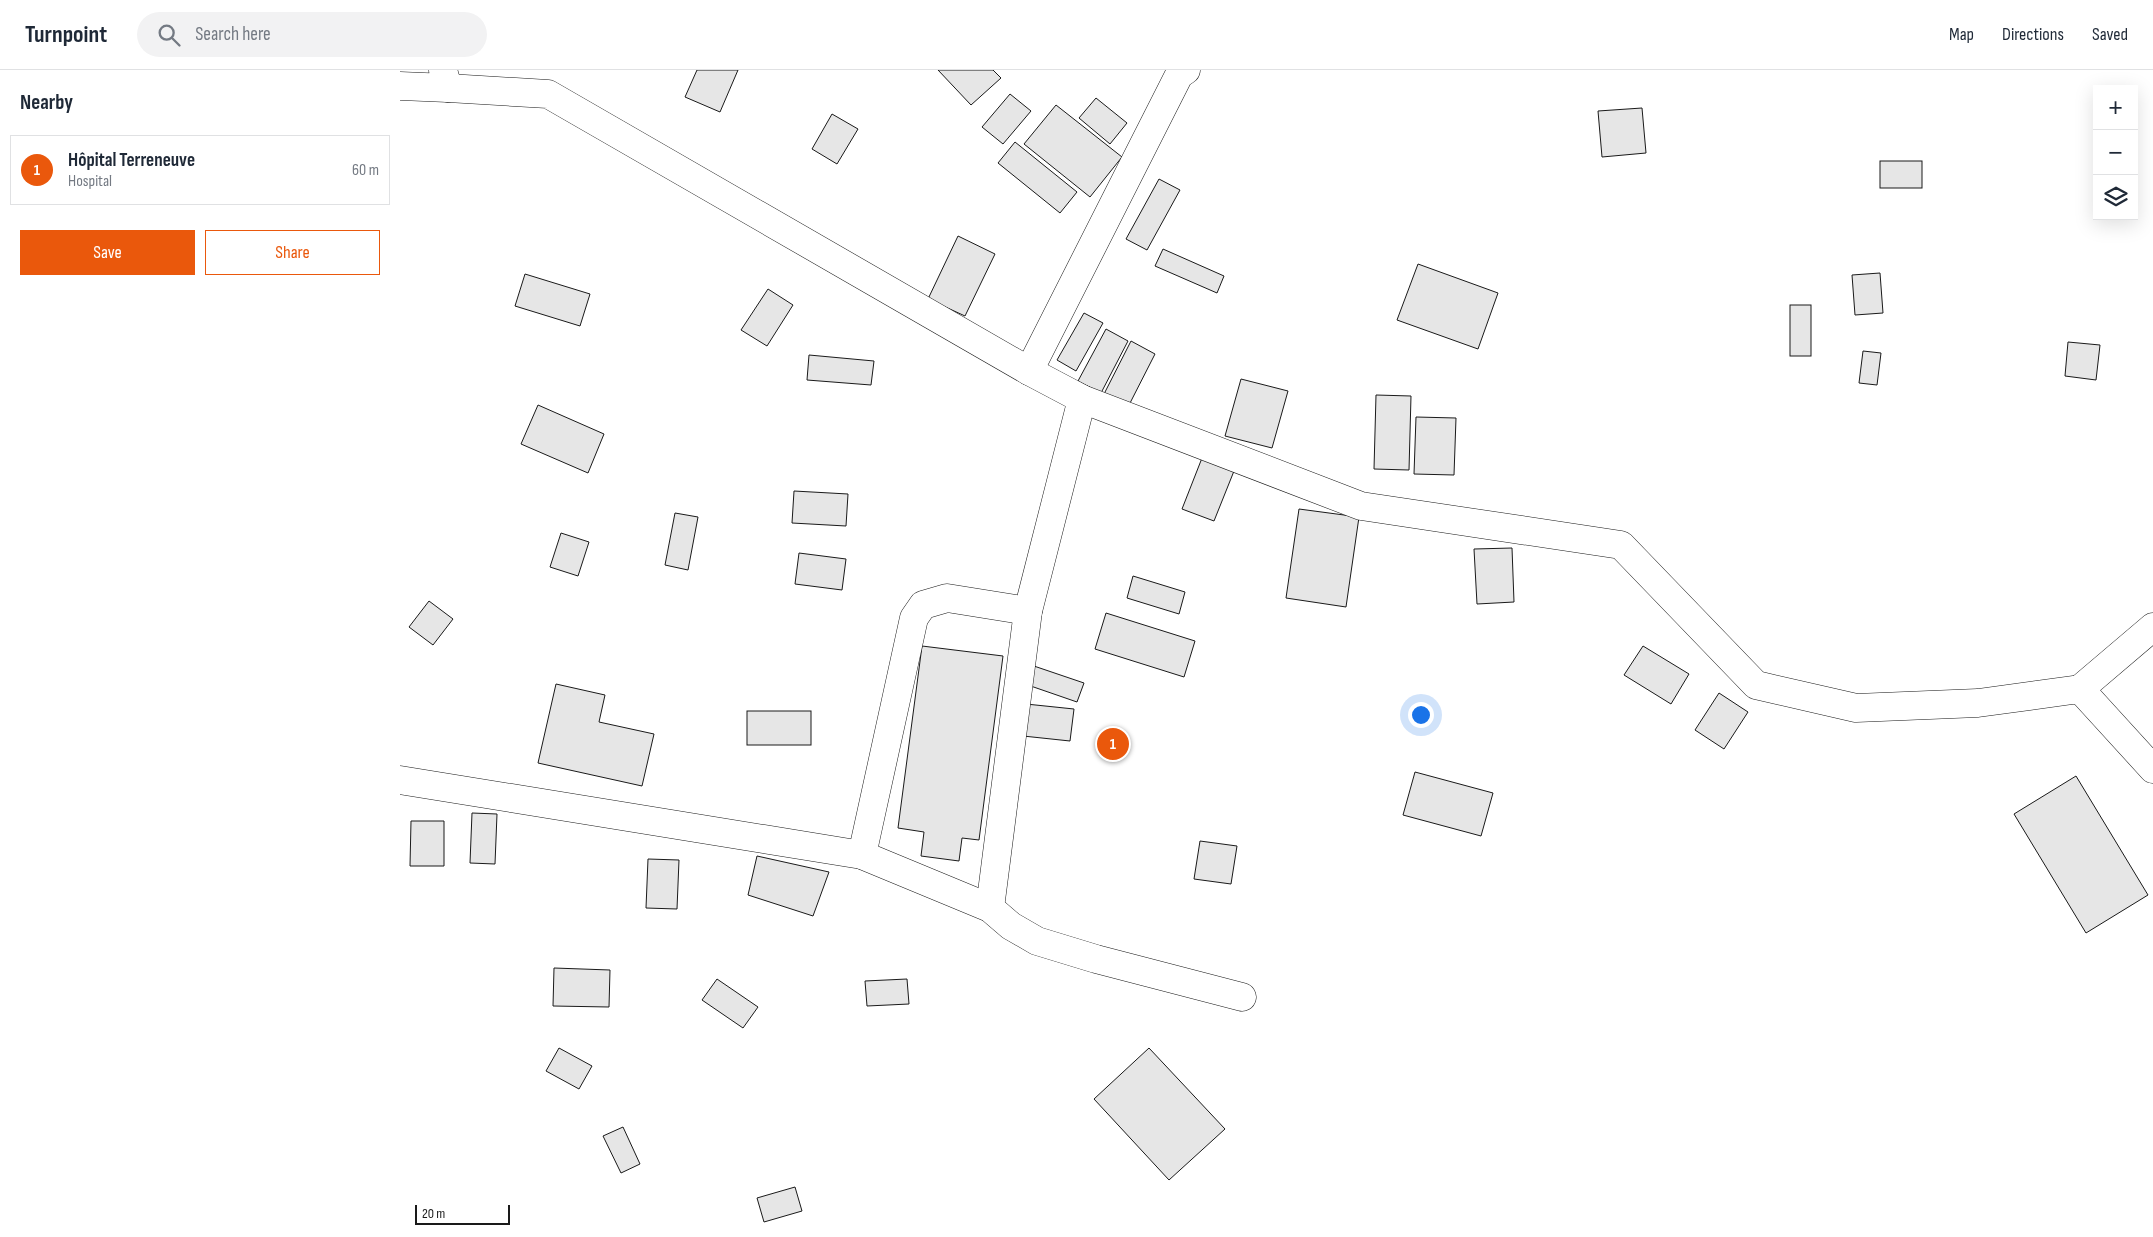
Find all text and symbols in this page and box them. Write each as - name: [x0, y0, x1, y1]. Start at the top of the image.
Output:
- search box: [137, 12, 487, 57]
- text: Turnpoint: [25, 20, 107, 49]
- icon: search: [155, 21, 183, 49]
- text: Search here: [195, 23, 271, 46]
- text: Map: [1949, 24, 1974, 45]
- text: Directions: [2002, 24, 2064, 45]
- text: Saved: [2092, 24, 2128, 45]
- map controls: [2093, 85, 2138, 220]
- button: +: [2093, 85, 2138, 130]
- text: Nearby: [20, 90, 73, 115]
- button: −: [2093, 130, 2138, 175]
- text: Hôpital Terreneuve: [68, 149, 195, 172]
- text: 1: [34, 161, 40, 180]
- text: 60 m: [352, 161, 379, 180]
- text: Hospital: [68, 172, 112, 191]
- button: layers: [2093, 175, 2138, 220]
- button: Save: [20, 230, 195, 275]
- button: Share: [205, 230, 380, 275]
- your location: [1408, 702, 1434, 728]
- pin: 1: [1097, 725, 1129, 763]
- scale bar: [415, 1202, 510, 1225]
- text: 20 m: [422, 1205, 445, 1222]

